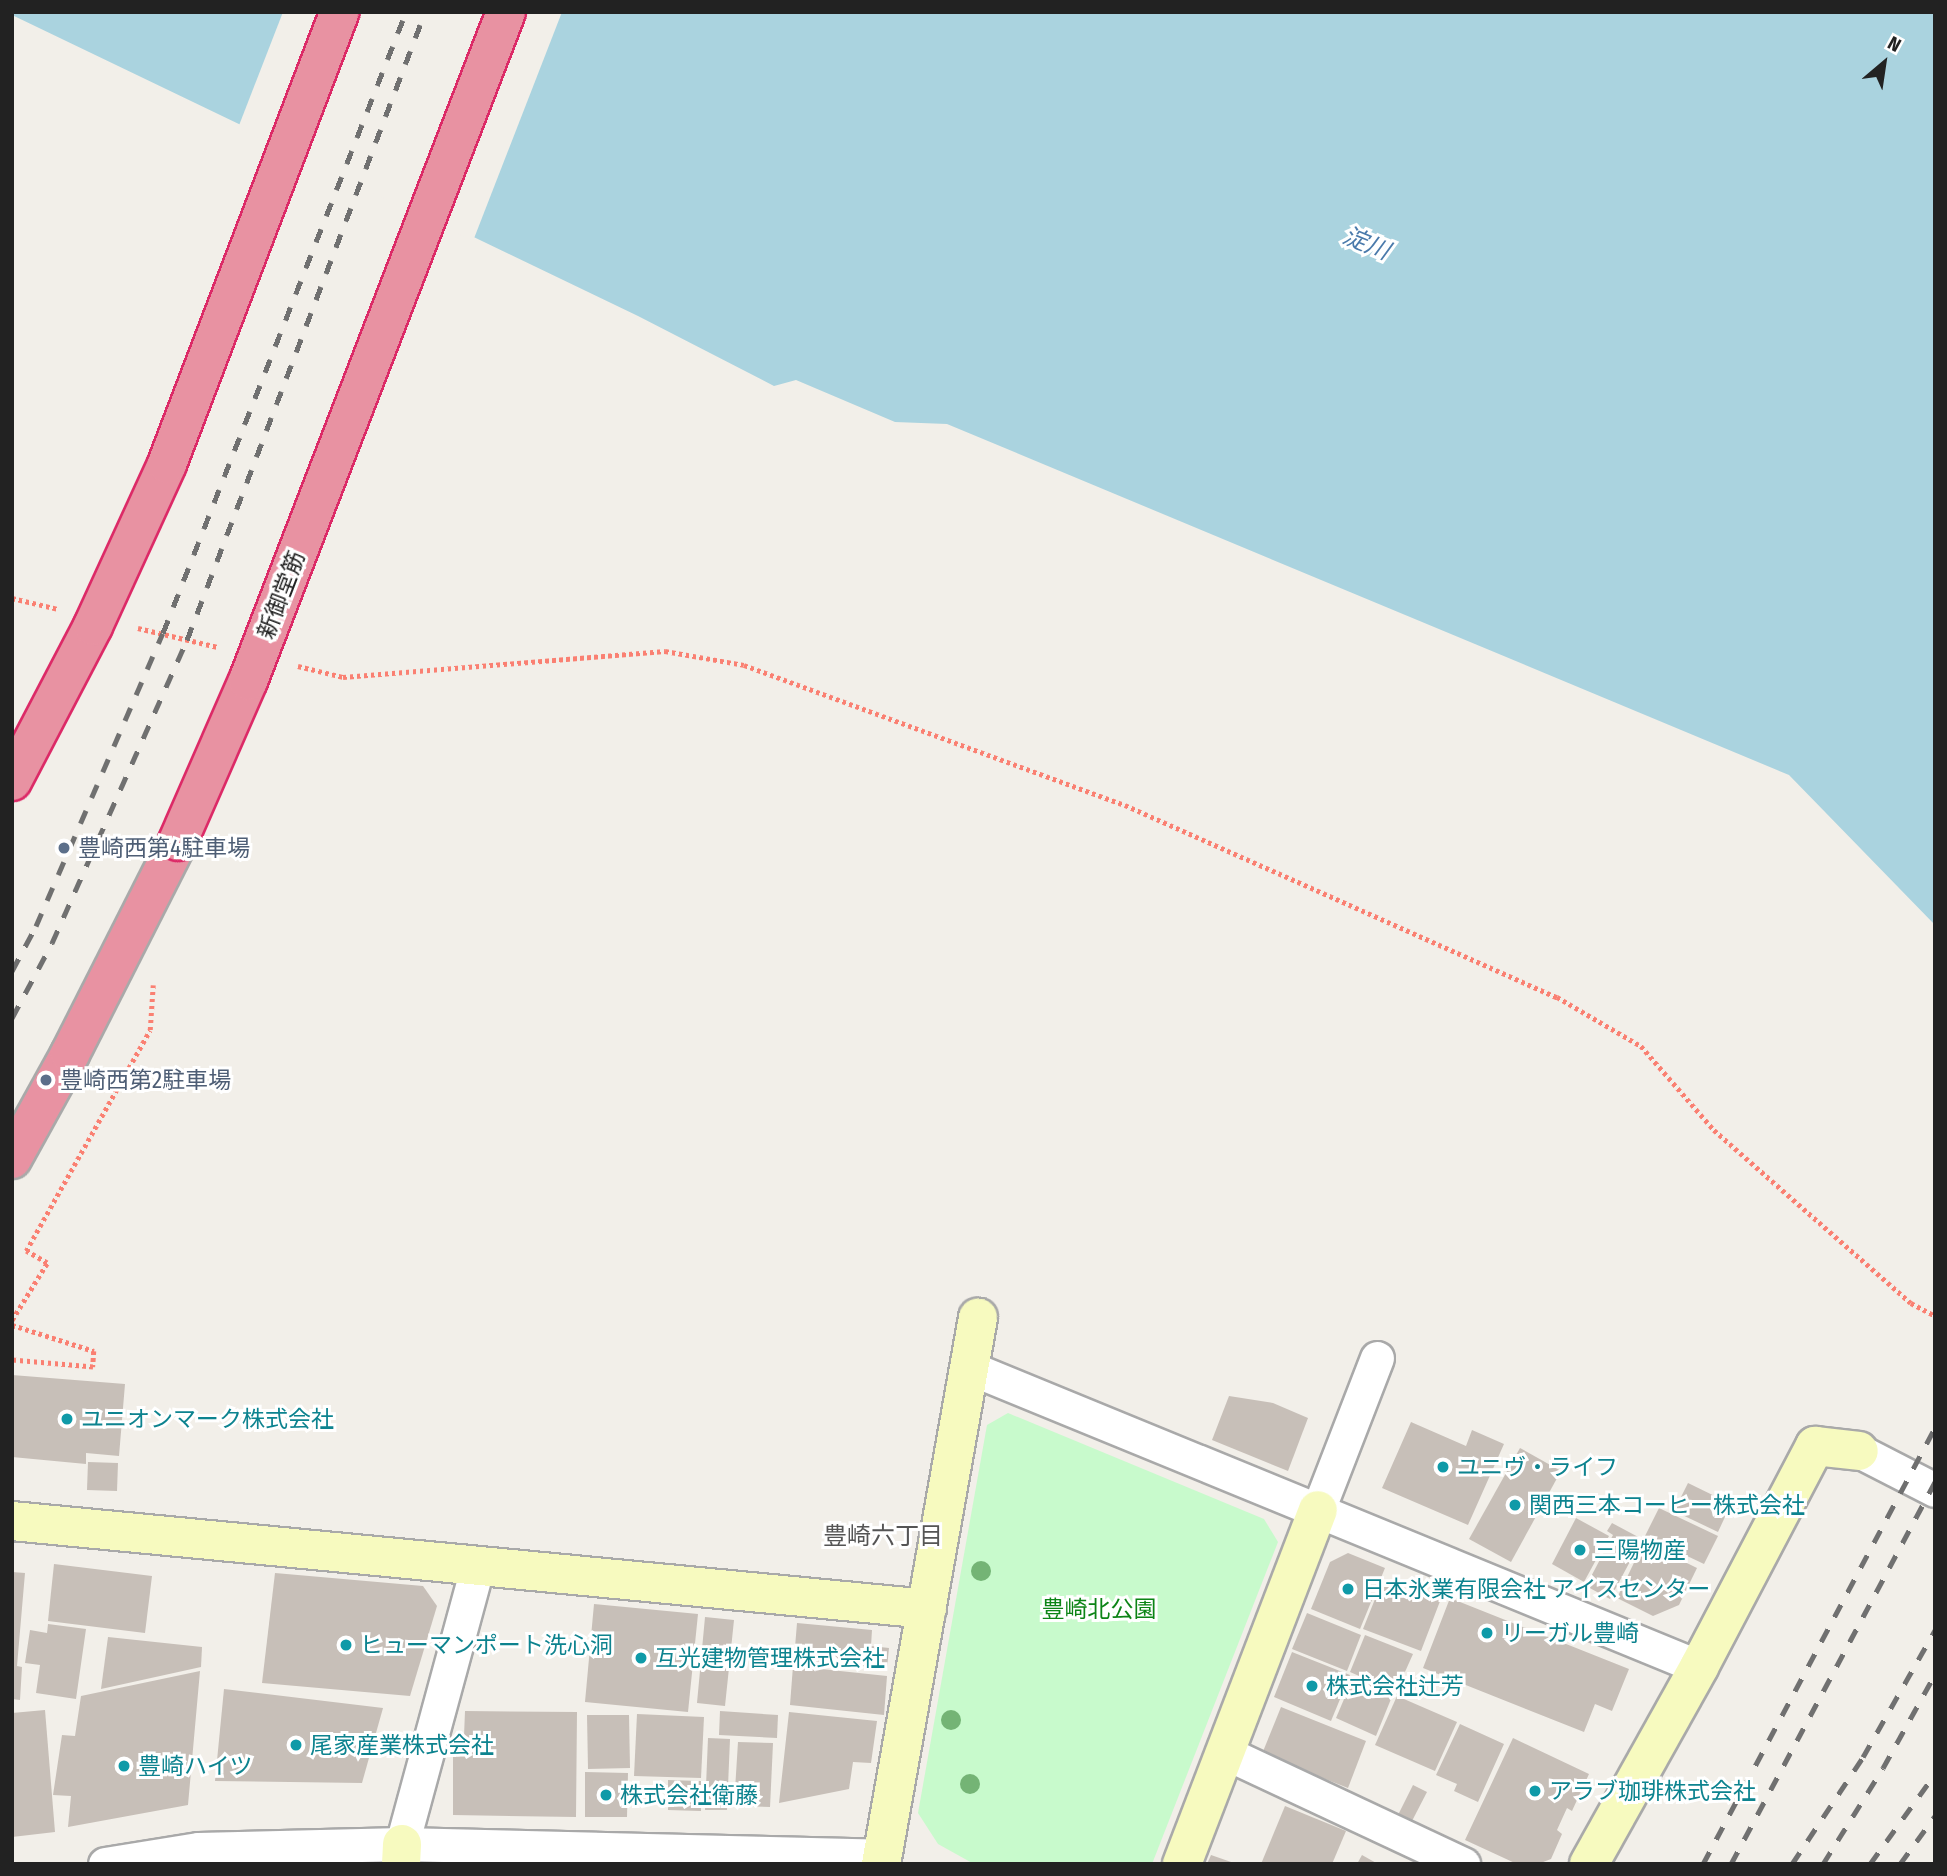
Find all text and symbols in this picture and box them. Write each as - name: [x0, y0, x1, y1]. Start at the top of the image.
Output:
- north arrow: [1849, 28, 1919, 98]
- text: N: [1884, 31, 1905, 57]
- water label: 淀川: [1338, 222, 1394, 266]
- street label: 新御堂筋: [252, 547, 310, 643]
- place label: 豊崎西第4駐車場: [78, 834, 250, 862]
- marker: 豊崎西第4駐車場: [56, 840, 72, 856]
- place label: 豊崎西第2駐車場: [60, 1066, 231, 1094]
- marker: 豊崎西第2駐車場: [38, 1072, 54, 1088]
- place label: ユニオンマーク株式会社: [81, 1405, 334, 1433]
- marker: ユニオンマーク株式会社: [59, 1411, 75, 1427]
- place label: ユニヴ・ライフ: [1457, 1453, 1618, 1481]
- marker: ユニヴ・ライフ: [1435, 1459, 1451, 1475]
- place label: 関西三本コーヒー株式会社: [1529, 1491, 1805, 1519]
- marker: 関西三本コーヒー株式会社: [1507, 1497, 1523, 1513]
- district label: 豊崎六丁目: [823, 1523, 943, 1551]
- place label: 三陽物産: [1594, 1536, 1686, 1564]
- marker: 三陽物産: [1572, 1542, 1588, 1558]
- place label: 日本氷業有限会社 アイスセンター: [1362, 1575, 1712, 1603]
- marker: 日本氷業有限会社 アイスセンター: [1340, 1581, 1356, 1597]
- park label: 豊崎北公園: [1042, 1595, 1156, 1623]
- place label: リーガル豊崎: [1501, 1619, 1639, 1647]
- marker: リーガル豊崎: [1479, 1625, 1495, 1641]
- place label: ヒューマンポート洗心洞: [360, 1631, 613, 1659]
- marker: ヒューマンポート洗心洞: [338, 1637, 354, 1653]
- place label: 互光建物管理株式会社: [655, 1644, 885, 1672]
- marker: 互光建物管理株式会社: [633, 1650, 649, 1666]
- place label: 株式会社辻芳: [1326, 1672, 1464, 1700]
- marker: 株式会社辻芳: [1304, 1678, 1320, 1694]
- place label: 尾家産業株式会社: [310, 1731, 494, 1759]
- marker: 尾家産業株式会社: [288, 1737, 304, 1753]
- place label: 豊崎ハイツ: [138, 1752, 253, 1780]
- marker: 豊崎ハイツ: [116, 1758, 132, 1774]
- place label: アラブ珈琲株式会社: [1549, 1777, 1756, 1805]
- place label: 株式会社衛藤: [620, 1781, 758, 1809]
- marker: アラブ珈琲株式会社: [1527, 1783, 1543, 1799]
- marker: 株式会社衛藤: [598, 1787, 614, 1803]

